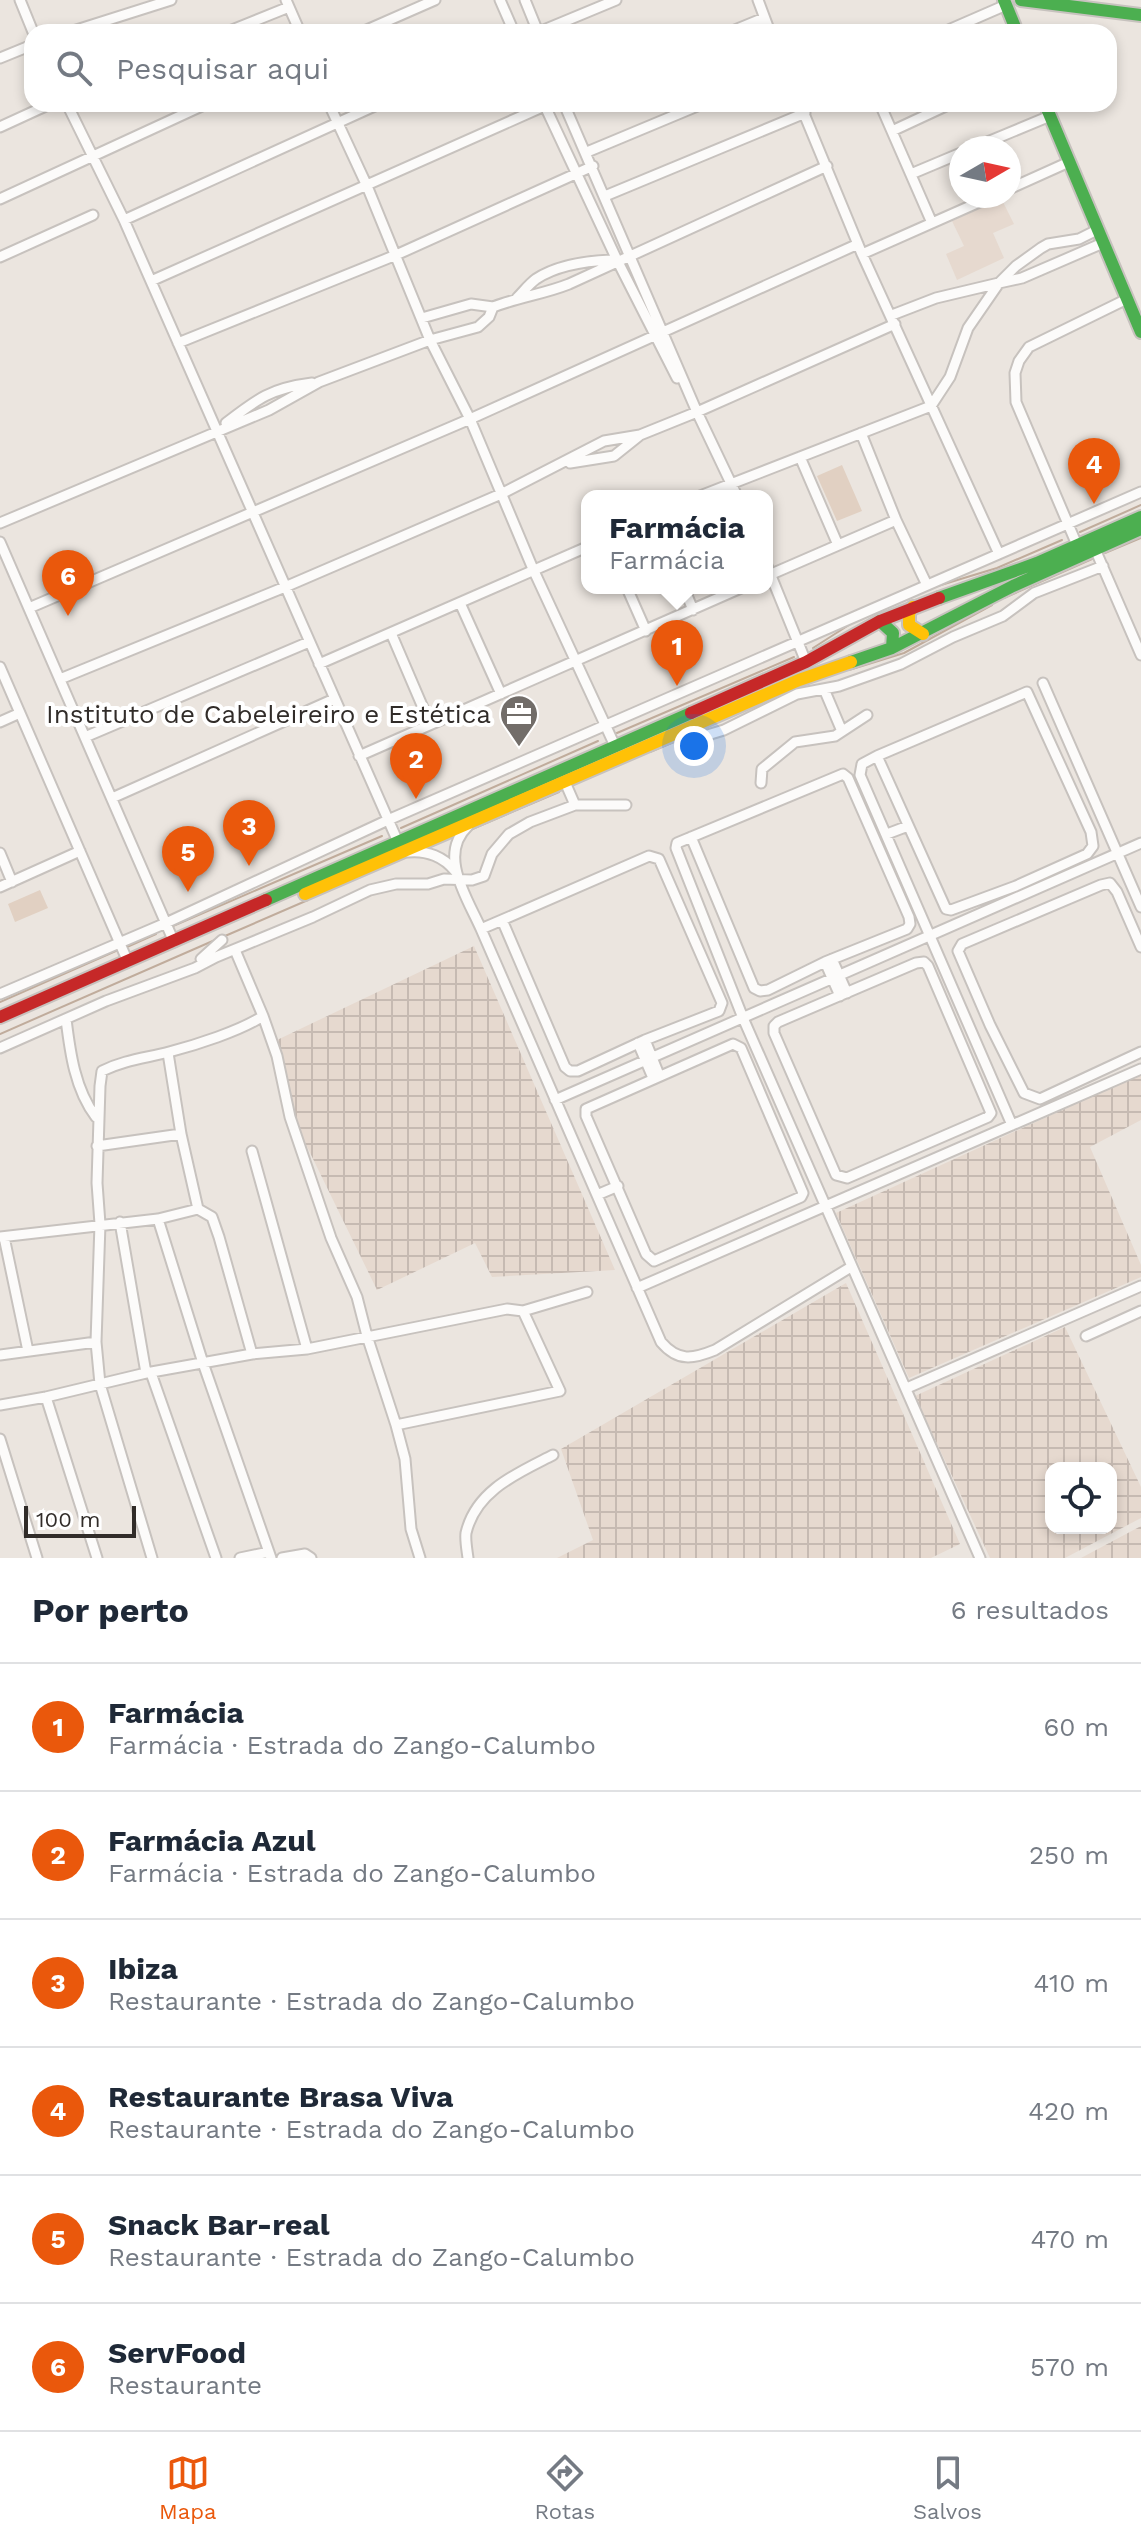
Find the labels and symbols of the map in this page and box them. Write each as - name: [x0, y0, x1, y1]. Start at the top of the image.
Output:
- north arrow: [949, 136, 1021, 208]
- pin: 4: [1068, 438, 1120, 504]
- pin: 6: [42, 550, 94, 616]
- pin: 1: [651, 620, 703, 686]
- office icon: Instituto de Cabeleireiro e Estética: [498, 693, 540, 748]
- place label: Instituto de Cabeleireiro e Estética: [46, 699, 491, 729]
- your location: [674, 726, 714, 766]
- pin: 2: [390, 733, 442, 799]
- pin: 3: [223, 800, 275, 866]
- pin: 5: [162, 826, 214, 892]
- scale bar: [24, 1502, 136, 1538]

